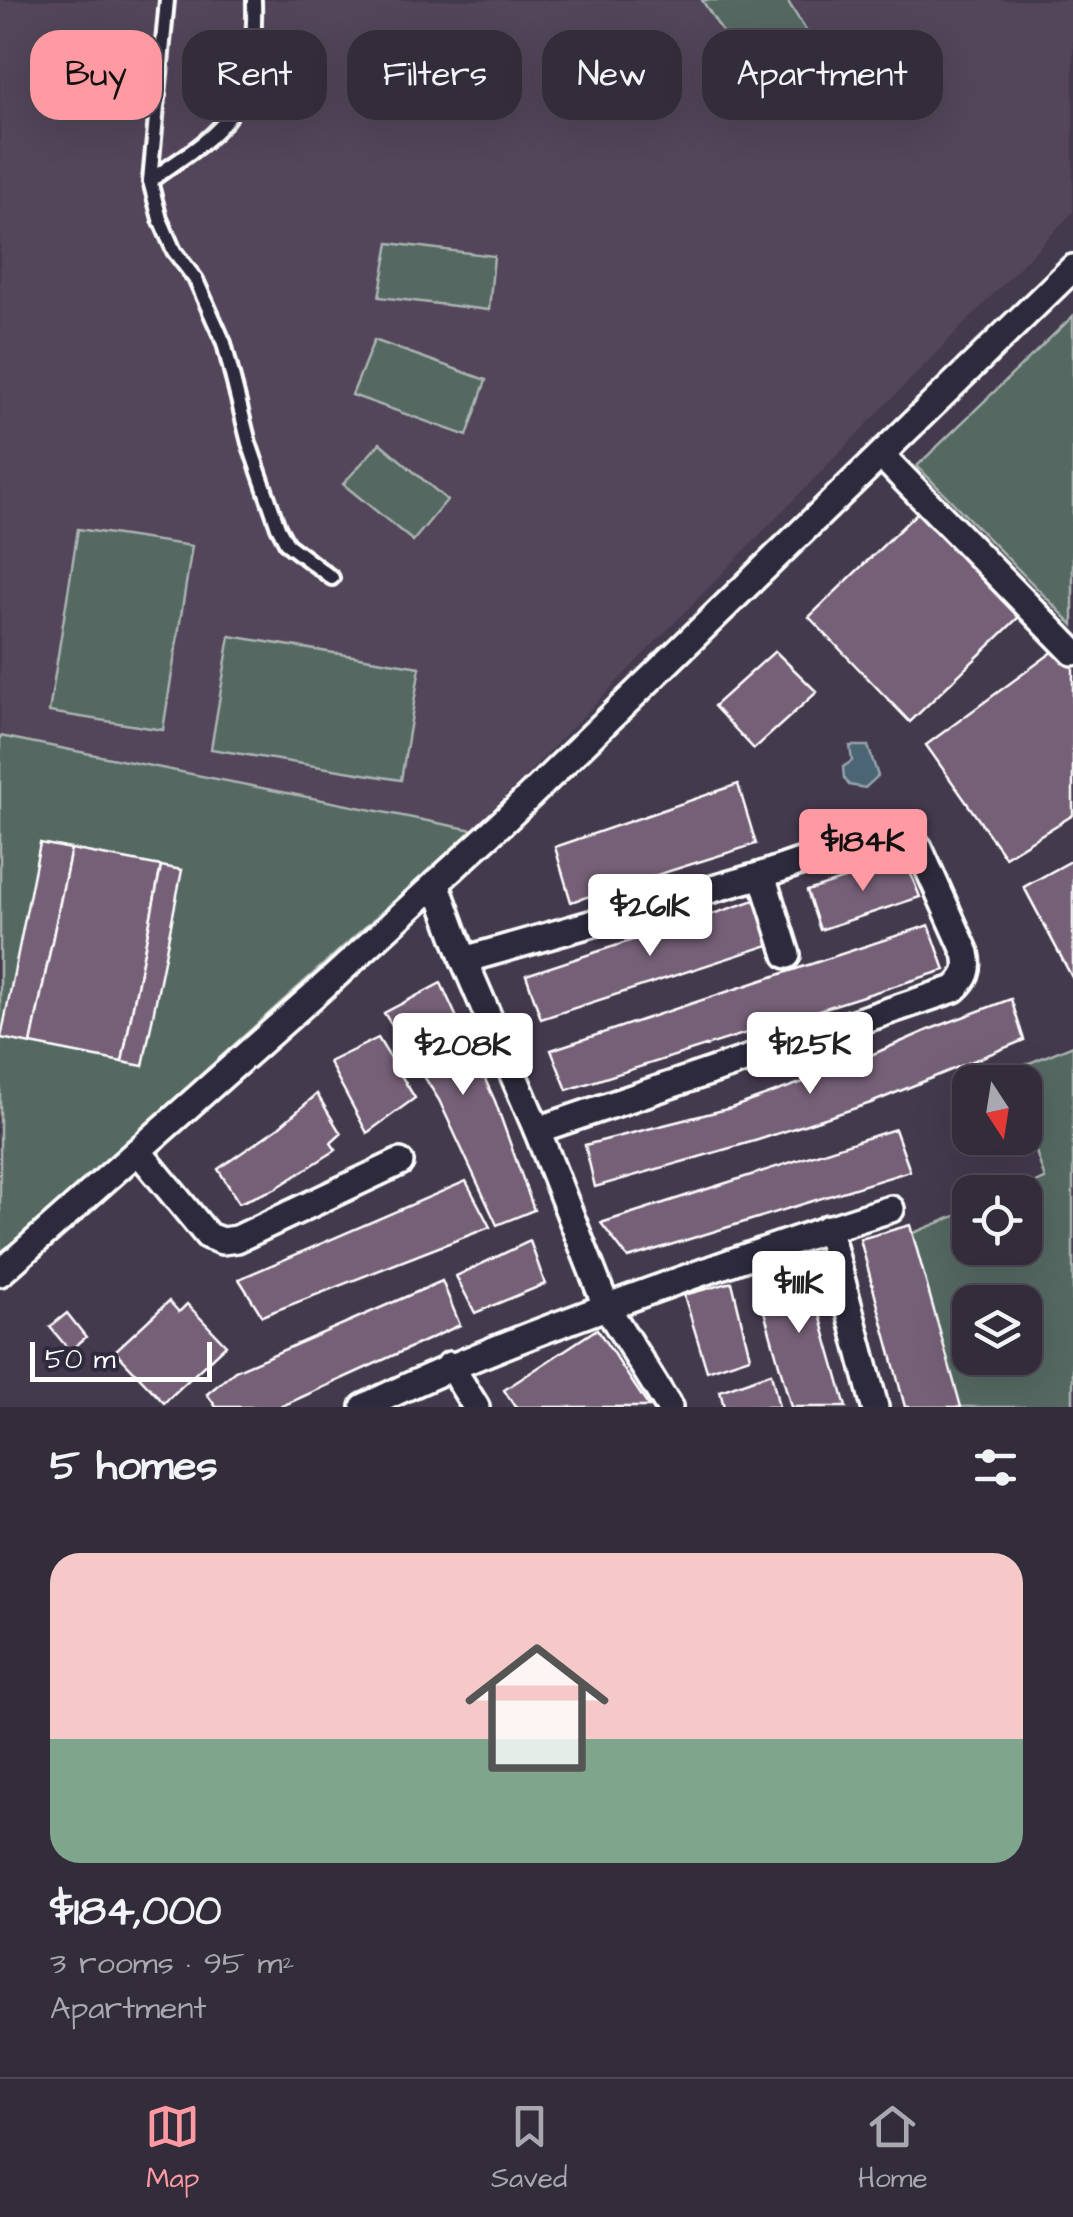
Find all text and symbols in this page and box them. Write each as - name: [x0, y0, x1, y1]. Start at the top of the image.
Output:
- chip: Buy: [30, 30, 162, 120]
- chip: Rent: [182, 30, 327, 120]
- chip: Filters: [347, 30, 522, 120]
- chip: New: [542, 30, 682, 120]
- chip: Apartment: [702, 30, 943, 120]
- pin: $184K: [793, 809, 933, 894]
- text: $184K: [821, 819, 905, 864]
- pin: $261K: [580, 874, 720, 959]
- text: $261K: [610, 884, 690, 929]
- pin: $125K: [740, 1012, 880, 1097]
- pin: $208K: [393, 1013, 533, 1098]
- text: $125K: [769, 1022, 851, 1067]
- text: $208K: [415, 1023, 511, 1068]
- north arrow: [952, 1065, 1042, 1155]
- map controls: [952, 1065, 1042, 1375]
- button: locate: [952, 1175, 1042, 1265]
- pin: $111K: [729, 1251, 869, 1336]
- text: $111K: [774, 1261, 824, 1306]
- button: layers: [952, 1285, 1042, 1375]
- scale bar: [30, 1337, 212, 1382]
- text: 50 m: [45, 1340, 116, 1379]
- text: 5 homes: [50, 1438, 217, 1496]
- icon: filters: [968, 1440, 1023, 1495]
- icon: home: [447, 1618, 627, 1798]
- text: $184,000: [50, 1883, 222, 1941]
- text: 3 rooms · 95 m²: [50, 1941, 294, 1986]
- text: Apartment: [50, 1986, 206, 2031]
- tab: Map: [145, 2099, 200, 2198]
- tab: Saved: [491, 2099, 567, 2198]
- tab: Home: [858, 2099, 928, 2198]

